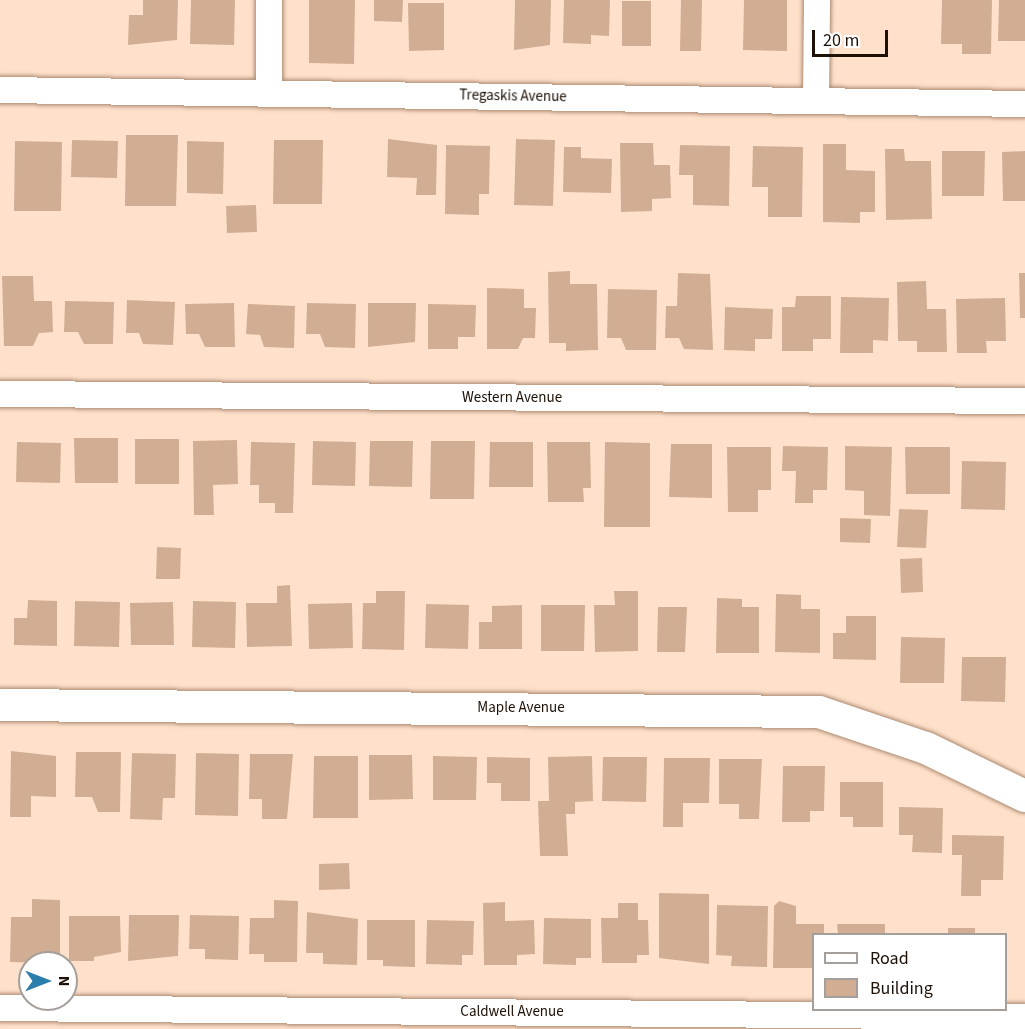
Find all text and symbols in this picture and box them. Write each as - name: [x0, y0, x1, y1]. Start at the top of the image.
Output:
- scale bar: [815, 18, 892, 56]
- text: 20 m: [823, 28, 859, 53]
- street label: Tregaskis Avenue: [459, 86, 567, 106]
- street label: Western Avenue: [462, 389, 562, 407]
- street label: Maple Avenue: [477, 699, 565, 717]
- legend: [812, 933, 1007, 1011]
- text: Road: [870, 946, 909, 971]
- north arrow: [18, 951, 78, 1011]
- text: N: [53, 976, 75, 986]
- text: Building: [870, 976, 933, 1001]
- street label: Caldwell Avenue: [460, 1003, 564, 1021]

